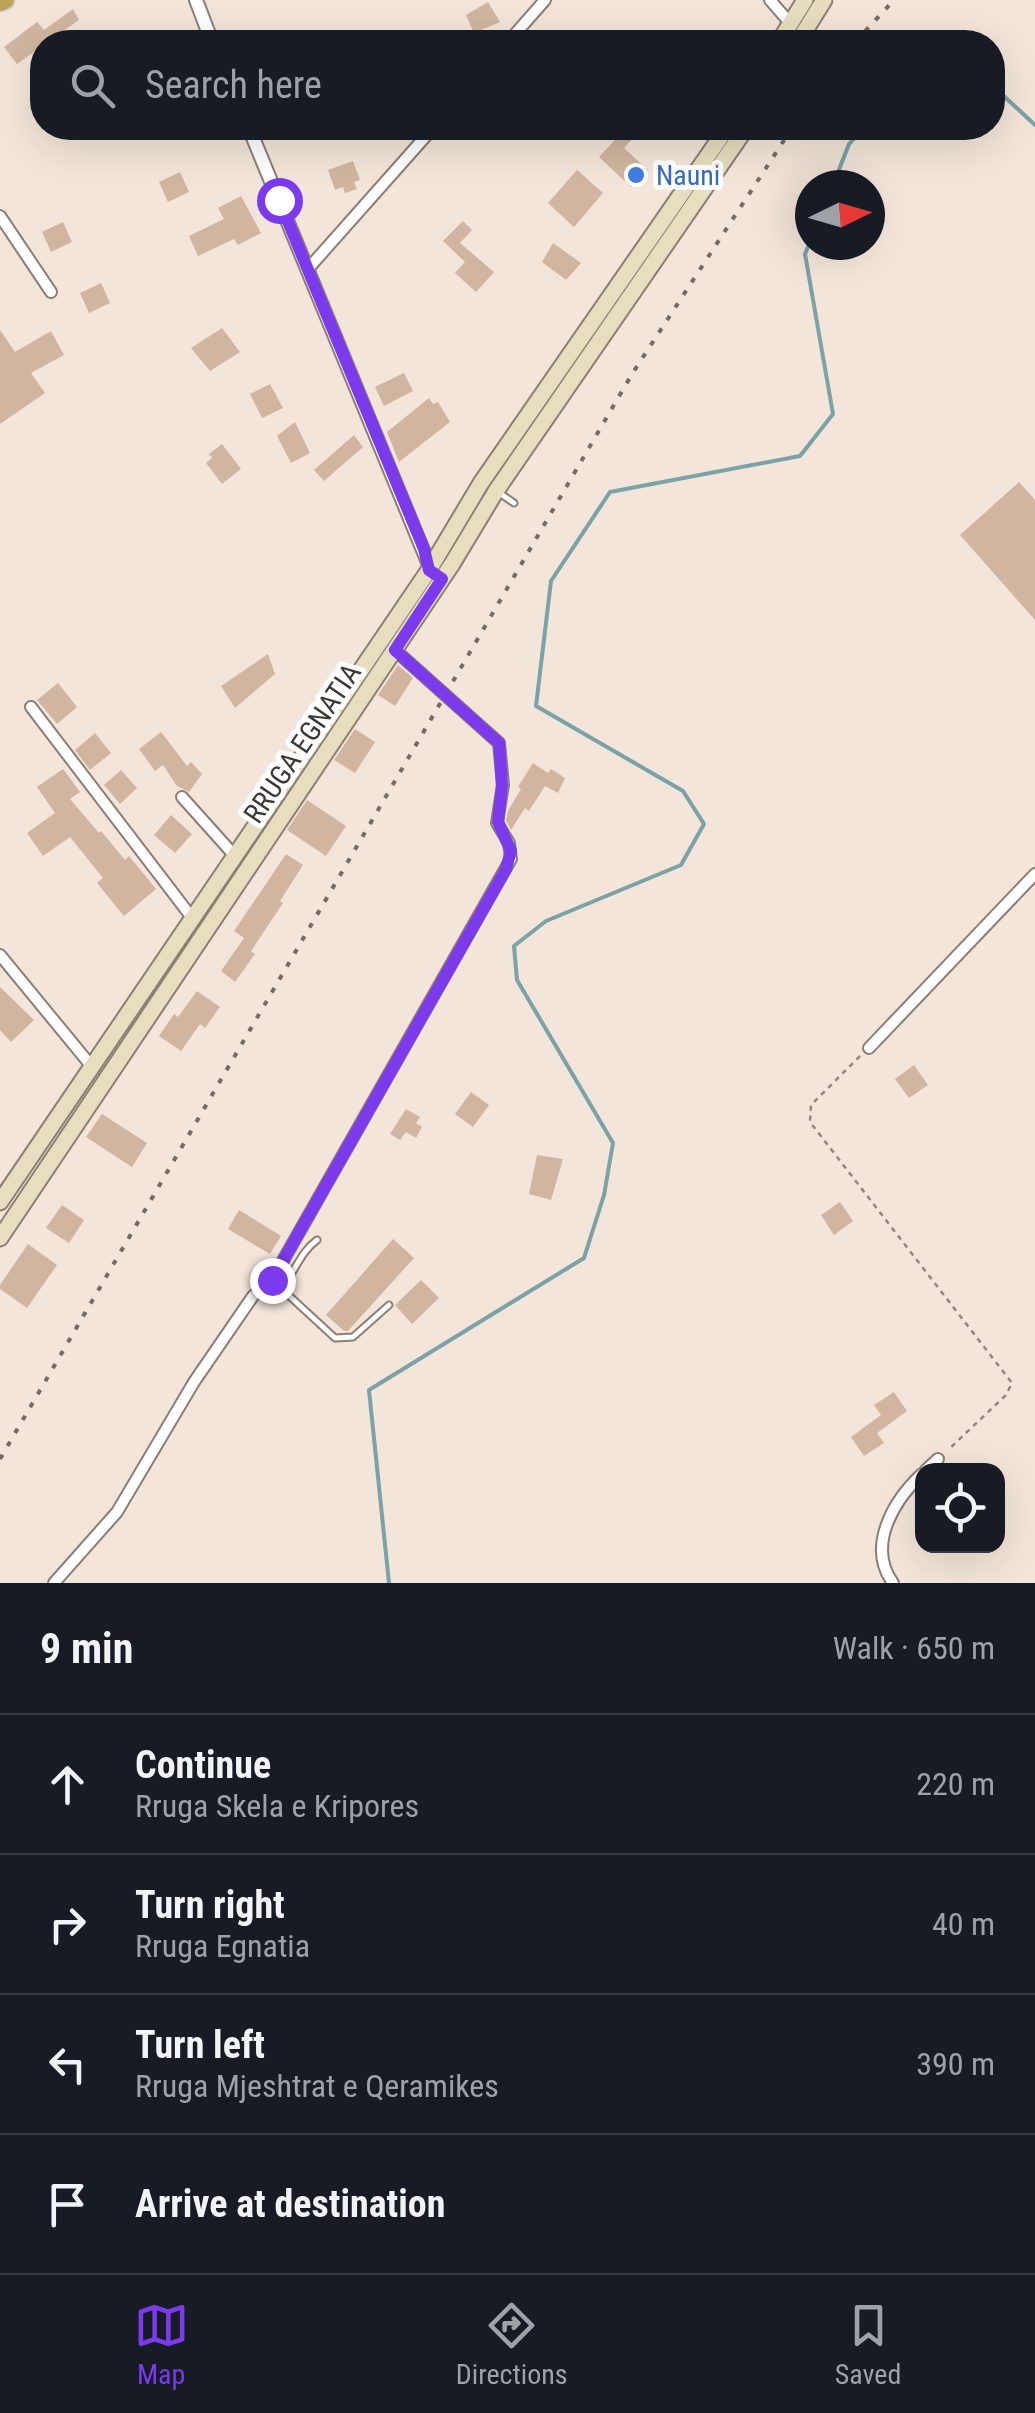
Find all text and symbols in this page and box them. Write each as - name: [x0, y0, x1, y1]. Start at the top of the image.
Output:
- search box: [30, 30, 1005, 140]
- icon: search: [65, 58, 120, 113]
- text: Search here: [145, 63, 322, 107]
- place label: Nauni: [656, 159, 720, 192]
- marker: Nauni: [625, 164, 647, 186]
- north arrow: [795, 170, 885, 260]
- route start: [257, 178, 303, 224]
- street label: RRUGA EGNATIA: [237, 657, 368, 829]
- route end: [250, 1258, 296, 1304]
- map controls: [915, 1463, 1005, 1553]
- button: locate: [915, 1463, 1005, 1553]
- text: 9 min: [40, 1624, 133, 1673]
- text: Walk · 650 m: [833, 1629, 995, 1667]
- text: Continue: [135, 1743, 271, 1787]
- icon: ahead: [40, 1757, 95, 1812]
- text: 220 m: [916, 1765, 995, 1803]
- text: Rruga Skela e Kripores: [135, 1787, 419, 1825]
- text: Turn right: [135, 1883, 285, 1927]
- icon: right: [40, 1897, 95, 1952]
- text: 40 m: [932, 1905, 995, 1943]
- text: Rruga Egnatia: [135, 1927, 310, 1965]
- text: Turn left: [135, 2023, 265, 2067]
- icon: left: [40, 2037, 95, 2092]
- text: 390 m: [916, 2045, 995, 2083]
- text: Rruga Mjeshtrat e Qeramikes: [135, 2067, 499, 2105]
- icon: arrive: [40, 2177, 95, 2232]
- text: Arrive at destination: [135, 2182, 445, 2226]
- tab: Map: [134, 2298, 189, 2391]
- tab: Directions: [456, 2298, 568, 2391]
- tab: Saved: [835, 2298, 901, 2391]

